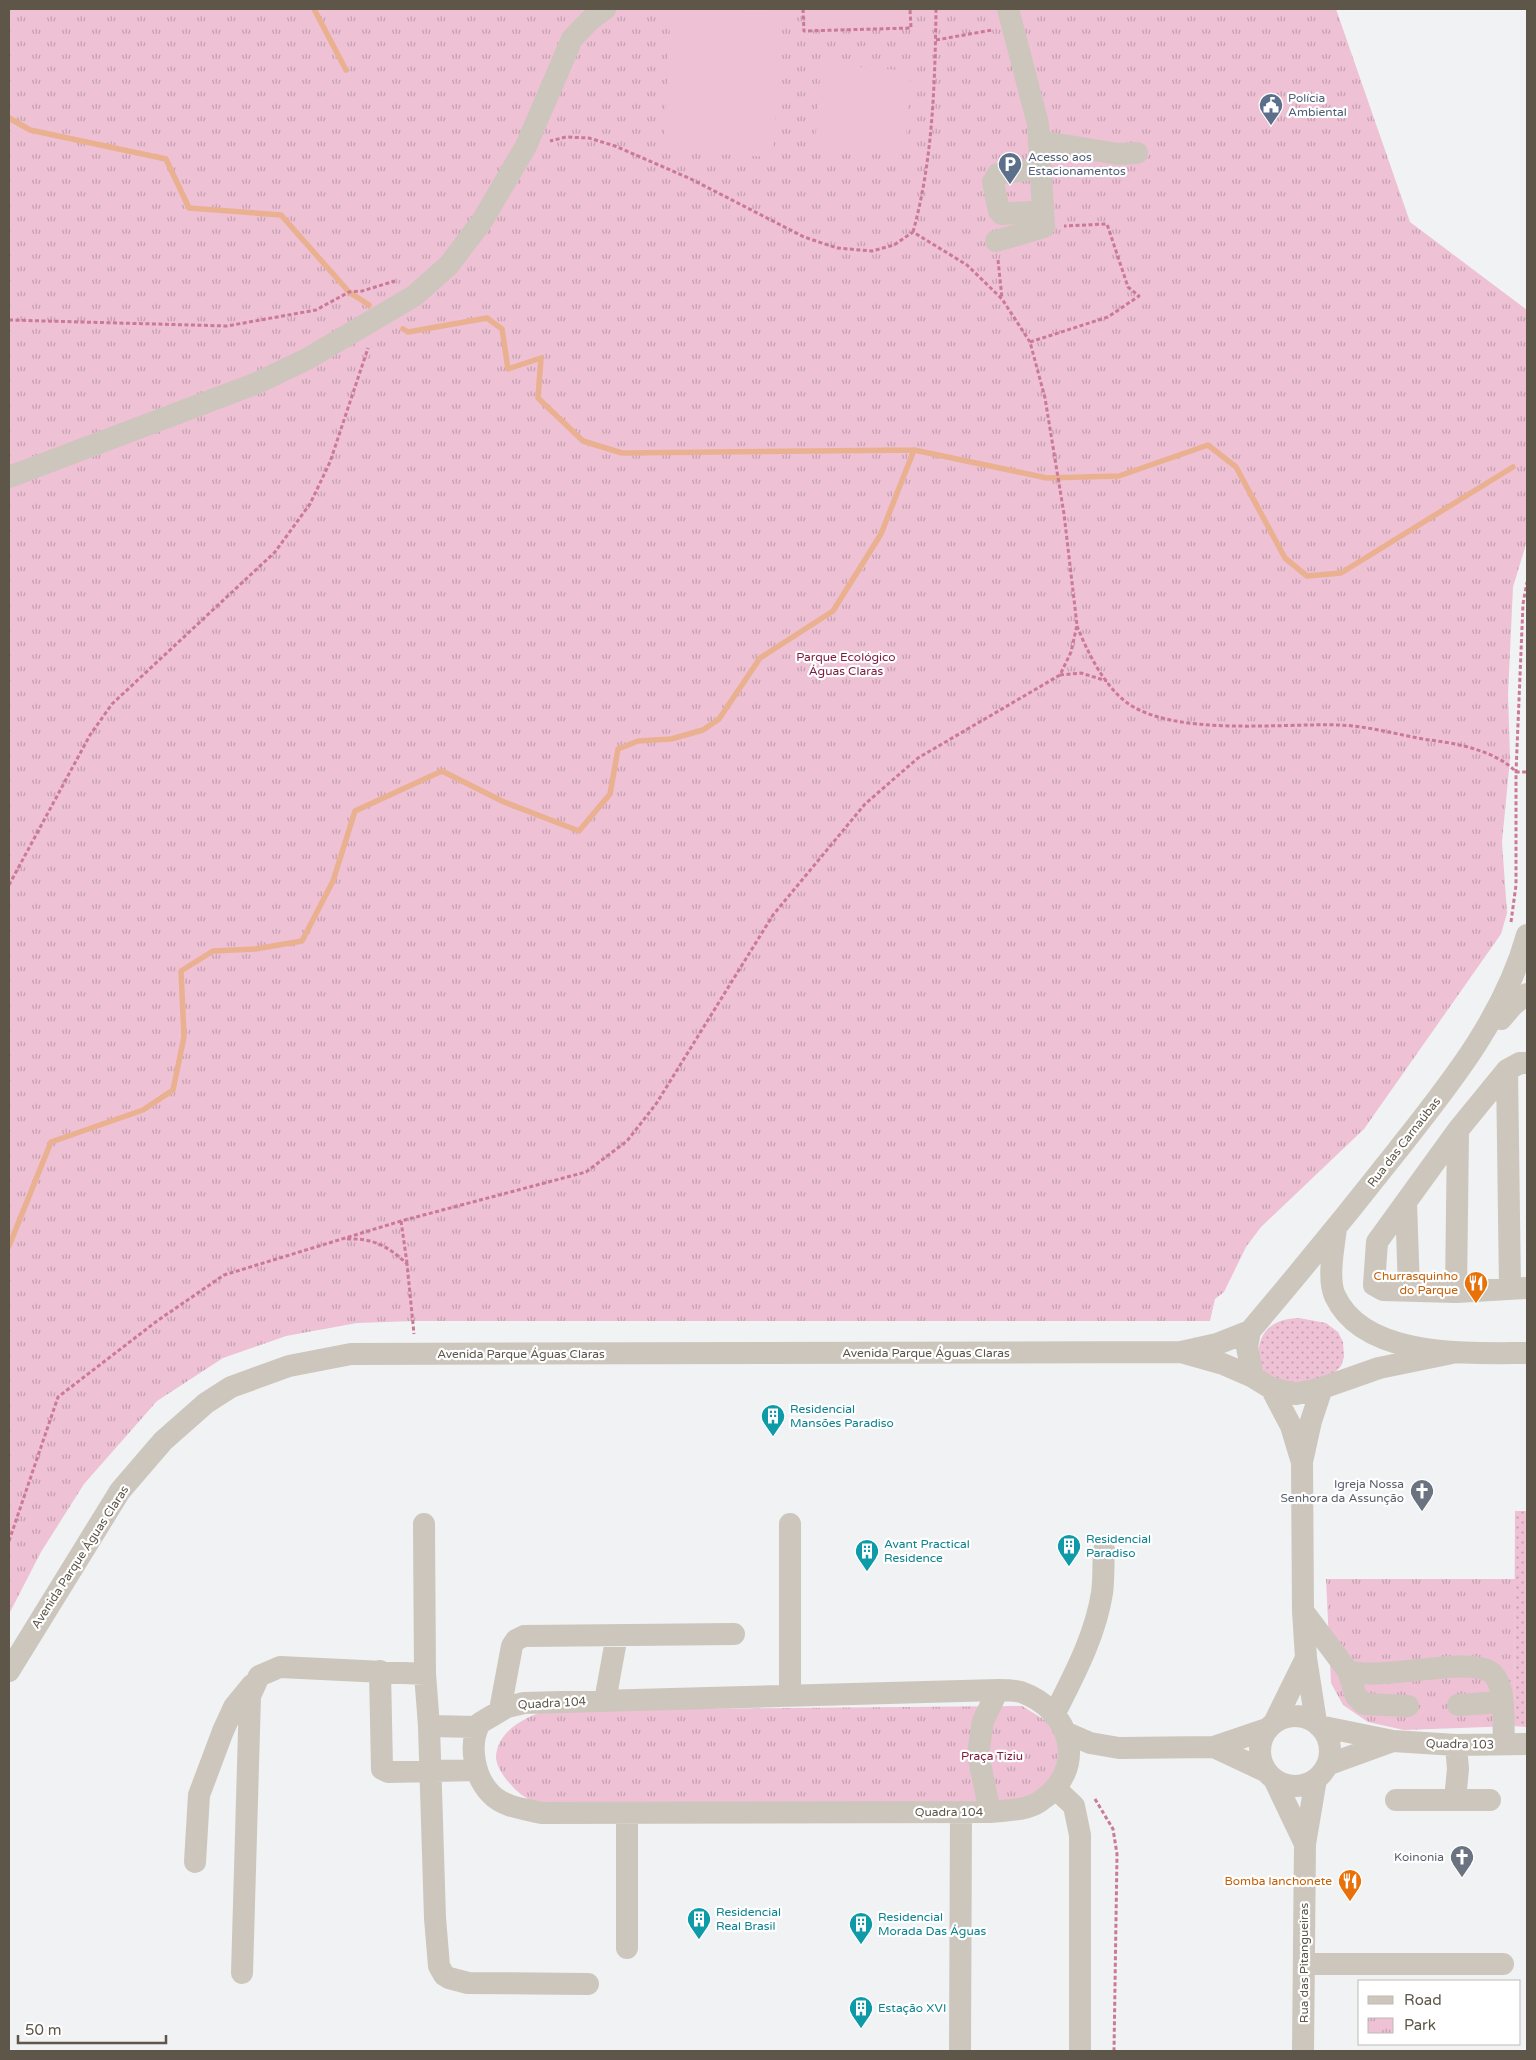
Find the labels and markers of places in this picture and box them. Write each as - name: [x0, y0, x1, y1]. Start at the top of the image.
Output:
- place label: Polícia Ambiental: [1288, 91, 1347, 119]
- public building icon: Polícia Ambiental: [1258, 92, 1284, 126]
- place label: Acesso aos Estacionamentos: [1028, 150, 1126, 178]
- parking icon: Acesso aos Estacionamentos: [997, 151, 1023, 185]
- place label: Churrasquinho do Parque: [1374, 1269, 1458, 1297]
- restaurant icon: Churrasquinho do Parque: [1463, 1270, 1489, 1304]
- place label: Residencial Mansões Paradiso: [790, 1402, 894, 1430]
- building icon: Residencial Mansões Paradiso: [760, 1403, 786, 1437]
- place label: Igreja Nossa Senhora da Assunção: [1280, 1477, 1404, 1505]
- church icon: Igreja Nossa Senhora da Assunção: [1409, 1478, 1435, 1512]
- place label: Residencial Paradiso: [1086, 1532, 1151, 1560]
- building icon: Residencial Paradiso: [1056, 1533, 1082, 1567]
- place label: Avant Practical Residence: [884, 1537, 970, 1565]
- building icon: Avant Practical Residence: [854, 1538, 880, 1572]
- church icon: Koinonia: [1449, 1844, 1475, 1878]
- place label: Koinonia: [1394, 1850, 1444, 1864]
- restaurant icon: Bomba lanchonete: [1337, 1868, 1363, 1902]
- place label: Bomba lanchonete: [1225, 1874, 1332, 1888]
- place label: Residencial Real Brasil: [716, 1905, 781, 1933]
- building icon: Residencial Real Brasil: [686, 1906, 712, 1940]
- place label: Residencial Morada Das Águas: [878, 1910, 986, 1938]
- building icon: Residencial Morada Das Águas: [848, 1911, 874, 1945]
- building icon: Estação XVI: [848, 1995, 874, 2029]
- place label: Estação XVI: [878, 2001, 946, 2015]

